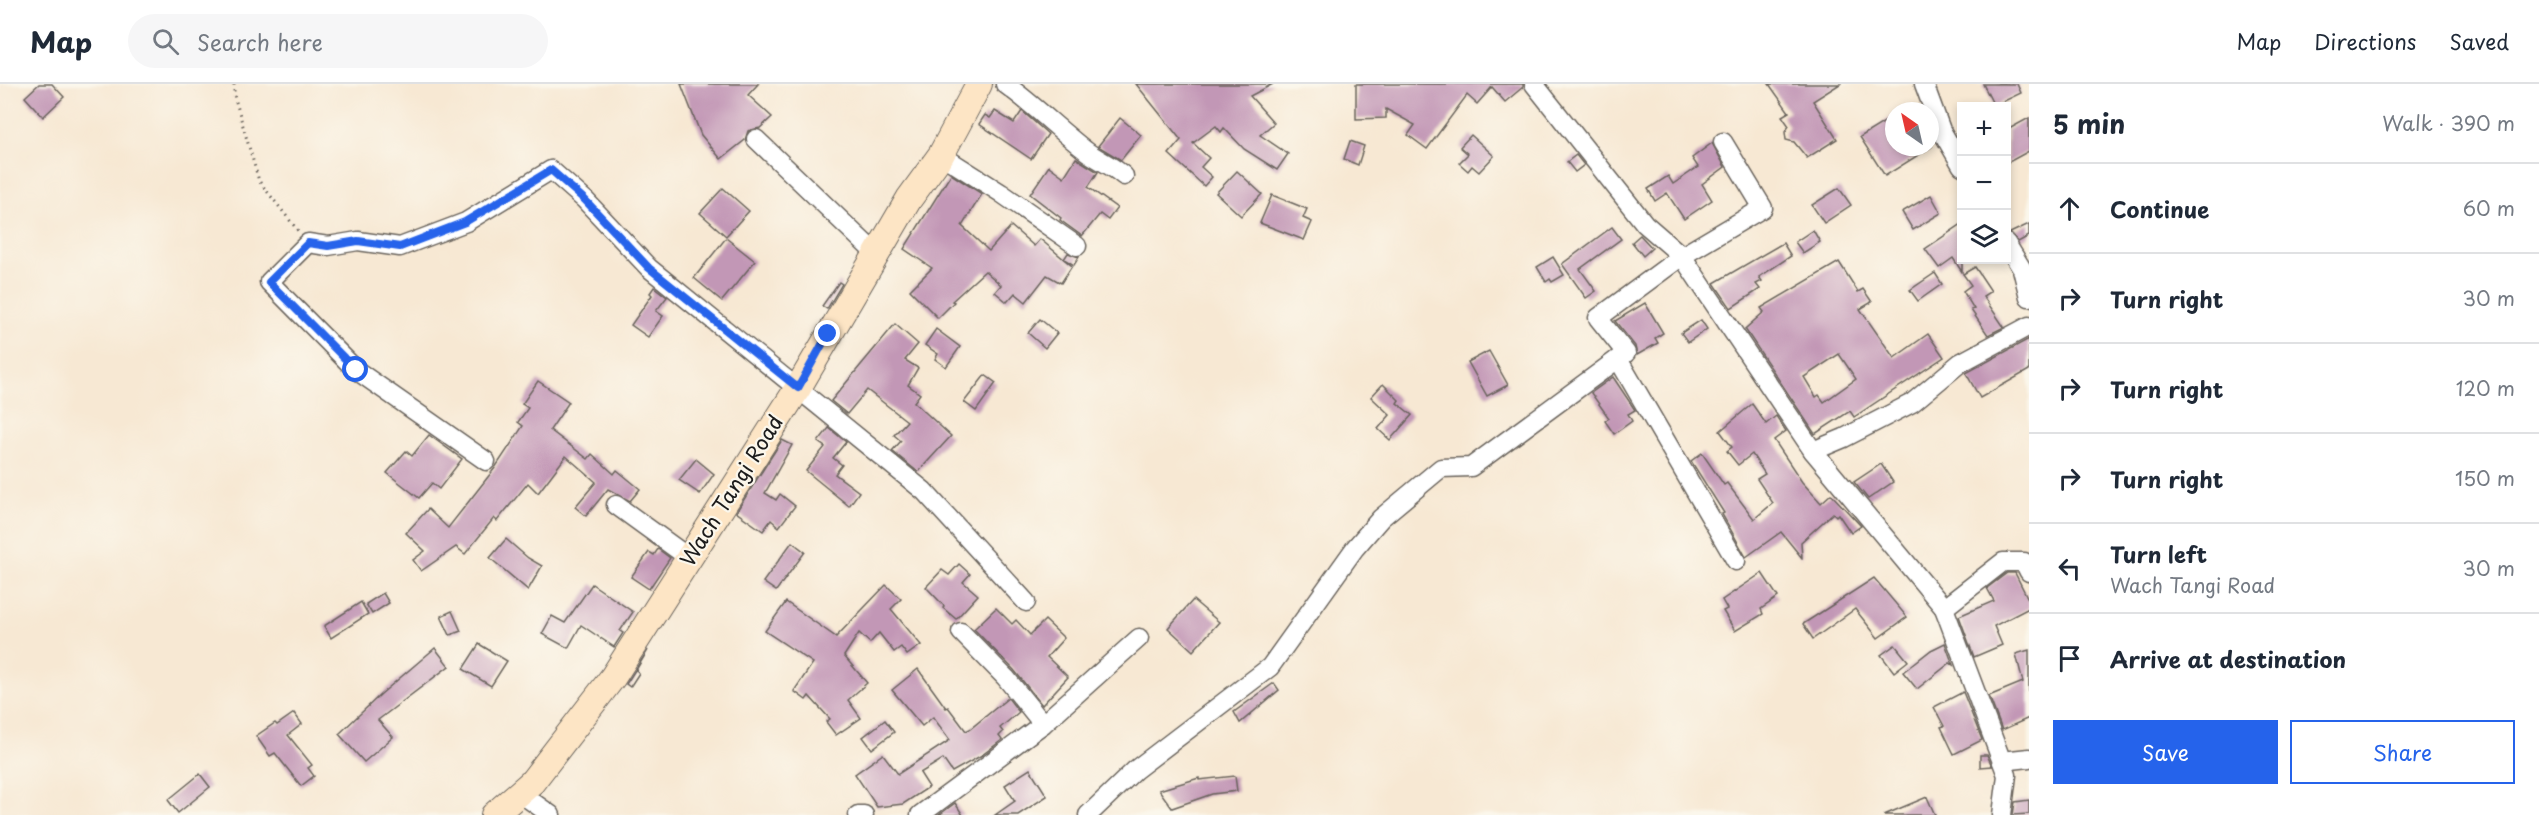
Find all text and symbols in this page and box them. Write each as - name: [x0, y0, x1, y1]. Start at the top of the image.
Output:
- search box: [128, 14, 548, 68]
- text: Map: [30, 20, 92, 63]
- icon: search: [149, 25, 182, 58]
- text: Search here: [197, 25, 323, 58]
- text: Map: [2236, 25, 2281, 57]
- text: Directions: [2314, 25, 2416, 57]
- text: Saved: [2449, 25, 2509, 57]
- north arrow: [1885, 102, 1939, 156]
- map controls: [1957, 102, 2011, 264]
- button: +: [1957, 102, 2011, 156]
- text: 5 min: [2053, 104, 2125, 143]
- text: Walk · 390 m: [2382, 108, 2515, 138]
- button: −: [1957, 156, 2011, 210]
- icon: ahead: [2053, 192, 2086, 225]
- text: Continue: [2110, 192, 2209, 225]
- text: 60 m: [2463, 193, 2515, 223]
- button: layers: [1957, 210, 2011, 264]
- icon: right: [2053, 282, 2086, 315]
- text: Turn right: [2110, 282, 2223, 315]
- text: 30 m: [2462, 283, 2515, 313]
- route end: [814, 320, 840, 346]
- route start: [342, 356, 368, 382]
- icon: right: [2053, 372, 2086, 405]
- text: Turn right: [2110, 372, 2223, 405]
- text: 120 m: [2456, 373, 2515, 403]
- street label: Wach Tangi Road: [671, 408, 790, 572]
- icon: right: [2053, 462, 2086, 495]
- text: Turn right: [2110, 462, 2223, 495]
- text: 150 m: [2455, 463, 2515, 493]
- text: Turn left: [2110, 537, 2207, 570]
- icon: left: [2053, 552, 2086, 585]
- text: 30 m: [2462, 553, 2515, 583]
- text: Wach Tangi Road: [2110, 570, 2275, 600]
- icon: arrive: [2053, 642, 2086, 675]
- text: Arrive at destination: [2110, 642, 2346, 675]
- button: Save: [2053, 720, 2278, 784]
- button: Share: [2290, 720, 2515, 784]

